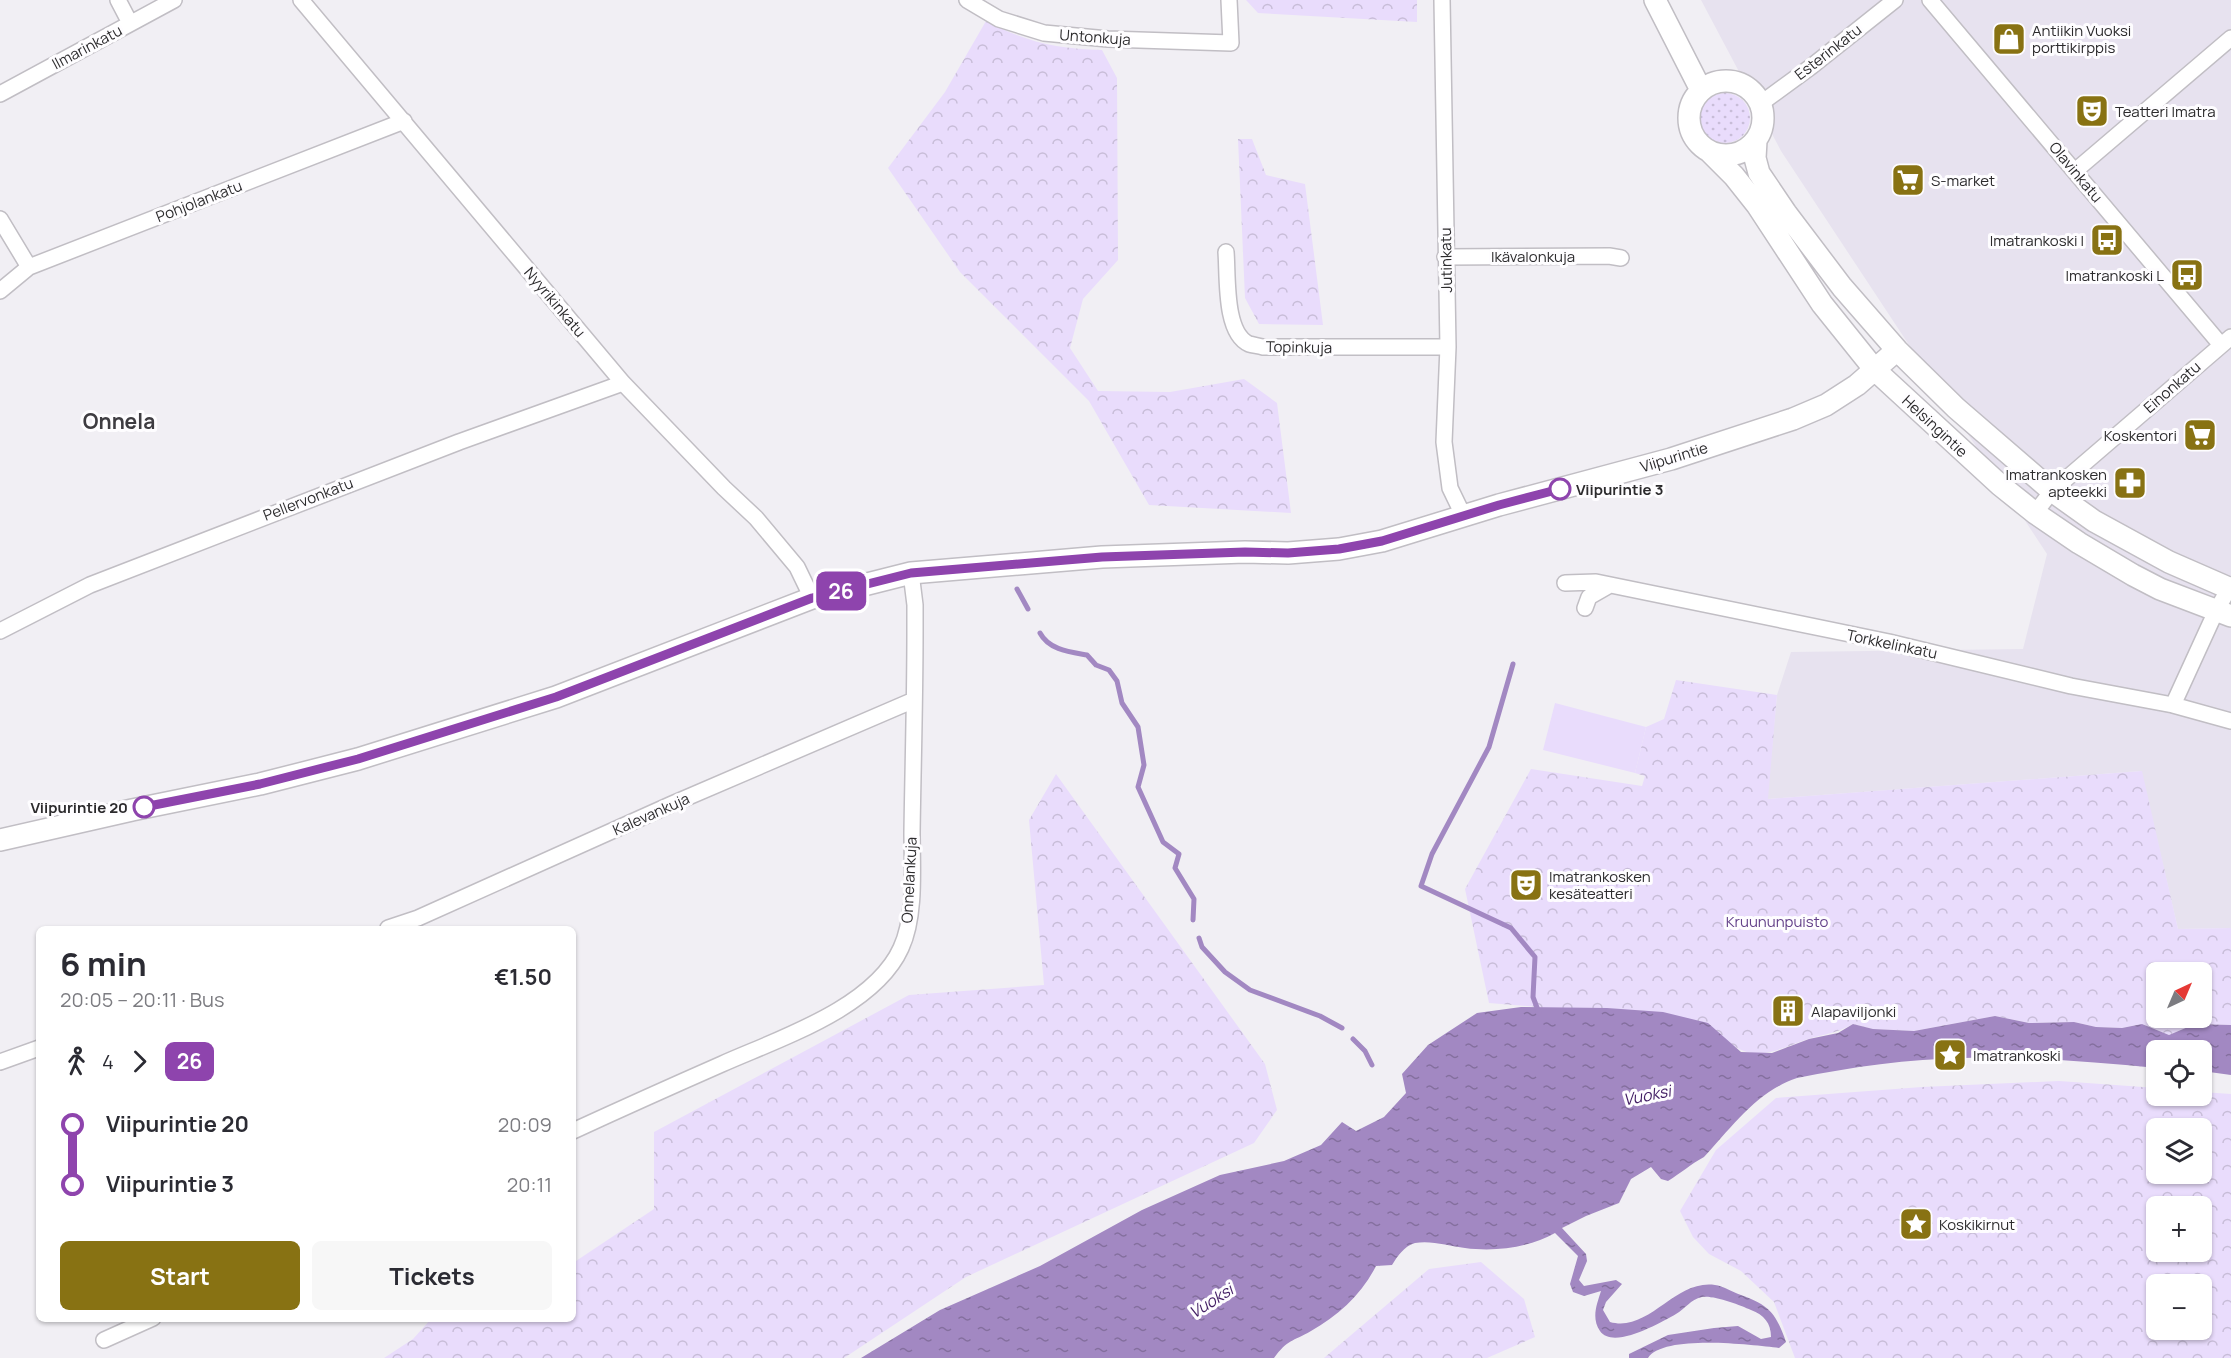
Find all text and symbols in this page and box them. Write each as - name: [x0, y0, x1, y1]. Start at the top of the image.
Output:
- street label: Esterinkatu: [1790, 19, 1866, 85]
- street label: Ilmarinkatu: [48, 20, 126, 74]
- place label: Antiikin Vuoksi porttikirppis: [2032, 20, 2131, 58]
- shop icon: Antiikin Vuoksi porttikirppis: [1991, 21, 2027, 57]
- street label: Untonkuja: [1059, 24, 1131, 50]
- theatre icon: Teatteri Imatra: [2074, 93, 2110, 129]
- place label: Teatteri Imatra: [2115, 101, 2216, 122]
- street label: Olavinkatu: [2044, 137, 2108, 207]
- supermarket icon: S-market: [1890, 162, 1926, 198]
- place label: S-market: [1931, 170, 1995, 191]
- street label: Pohjolankatu: [153, 175, 245, 227]
- bus stop icon: Imatrankoski I: [2089, 222, 2125, 258]
- street label: Jutinkatu: [1435, 227, 1457, 293]
- place label: Imatrankoski I: [1990, 230, 2084, 251]
- street label: Ikävalonkuja: [1491, 246, 1575, 267]
- bus stop icon: Imatrankoski L: [2169, 257, 2205, 293]
- street label: Nyyrikinkatu: [519, 262, 591, 342]
- place label: Imatrankoski L: [2066, 265, 2164, 286]
- street label: Topinkuja: [1266, 336, 1332, 358]
- street label: Einonkatu: [2139, 356, 2205, 418]
- street label: Helsingintie: [1898, 390, 1972, 462]
- district label: Onnela: [83, 407, 155, 435]
- supermarket icon: Koskentori: [2182, 417, 2218, 453]
- place label: Koskentori: [2104, 425, 2177, 446]
- street label: Viipurintie: [1638, 437, 1711, 477]
- place label: Imatrankosken apteekki: [2005, 464, 2107, 502]
- pharmacy icon: Imatrankosken apteekki: [2112, 465, 2148, 501]
- street label: Pellervonkatu: [260, 472, 356, 526]
- marker: Viipurintie 3: [1549, 478, 1571, 500]
- place label: Viipurintie 3: [1576, 479, 1663, 500]
- line badge: 26: [814, 572, 868, 610]
- text: 26: [828, 577, 854, 605]
- street label: Torkkelinkatu: [1845, 624, 1939, 664]
- street label: Kalevankuja: [609, 788, 693, 840]
- marker: Viipurintie 20: [133, 796, 155, 818]
- place label: Viipurintie 20: [31, 797, 128, 818]
- street label: Onnelankuja: [896, 836, 922, 924]
- place label: Imatrankosken kesäteatteri: [1549, 866, 1651, 904]
- theatre icon: Imatrankosken kesäteatteri: [1508, 867, 1544, 903]
- park label: Kruununpuisto: [1726, 911, 1828, 932]
- text: 6 min: [60, 941, 147, 986]
- text: €1.50: [494, 962, 552, 992]
- north arrow: [2146, 962, 2212, 1028]
- map controls: [2146, 962, 2212, 1340]
- text: 20:05 – 20:11 · Bus: [60, 986, 224, 1013]
- building icon: Alapaviljonki: [1770, 993, 1806, 1029]
- place label: Alapaviljonki: [1811, 1001, 1896, 1022]
- place icon: Imatrankoski: [1932, 1037, 1968, 1073]
- button: locate: [2146, 1040, 2212, 1106]
- icon: walk: [60, 1045, 93, 1078]
- icon: forward: [123, 1045, 156, 1078]
- place label: Imatrankoski: [1973, 1045, 2061, 1066]
- text: 26: [177, 1047, 202, 1075]
- text: 4: [102, 1048, 114, 1075]
- water label: Vuoksi: [1621, 1079, 1675, 1110]
- text: Viipurintie 20: [106, 1109, 249, 1139]
- text: 20:09: [498, 1111, 552, 1138]
- button: layers: [2146, 1118, 2212, 1184]
- text: Viipurintie 3: [106, 1169, 234, 1199]
- text: 20:11: [507, 1171, 552, 1198]
- button: +: [2146, 1196, 2212, 1262]
- place icon: Koskikirnut: [1898, 1206, 1934, 1242]
- place label: Koskikirnut: [1939, 1214, 2015, 1235]
- button: Start: [60, 1241, 300, 1310]
- button: Tickets: [312, 1241, 552, 1310]
- button: −: [2146, 1274, 2212, 1340]
- water label: Vuoksi: [1185, 1277, 1239, 1323]

